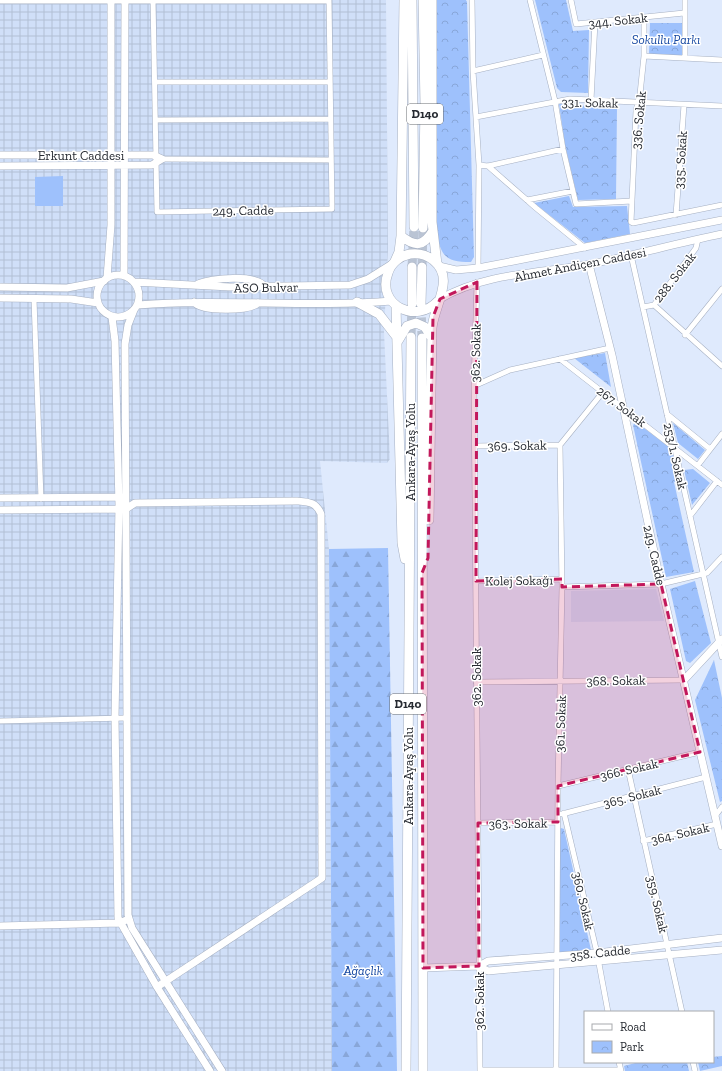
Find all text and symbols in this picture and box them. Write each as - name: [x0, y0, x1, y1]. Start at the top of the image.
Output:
- street label: 344. Sokak: [588, 10, 649, 31]
- park label: Sokullu Parkı: [632, 32, 700, 47]
- street label: 336. Sokak: [628, 90, 649, 150]
- street label: 331. Sokak: [561, 95, 619, 110]
- road number: D140: [407, 104, 443, 124]
- street label: 335. Sokak: [671, 130, 690, 190]
- street label: Erkunt Caddesi: [38, 148, 125, 163]
- street label: 249. Cadde: [212, 202, 274, 219]
- street label: Ahmet Andiçen Caddesi: [513, 244, 648, 285]
- street label: 288. Sokak: [650, 249, 699, 305]
- street label: ASO Bulvar: [234, 279, 298, 296]
- street label: 362. Sokak: [467, 323, 484, 383]
- street label: 267. Sokak: [594, 383, 650, 430]
- street label: Ankara-Ayaş Yolu: [403, 402, 418, 501]
- street label: 253/1. Sokak: [661, 421, 691, 491]
- street label: 369. Sokak: [487, 437, 547, 454]
- street label: 249. Cadde: [640, 524, 669, 587]
- street label: Kolej Sokağı: [485, 572, 553, 590]
- street label: 362. Sokak: [469, 647, 484, 707]
- street label: 368. Sokak: [586, 672, 646, 689]
- road number: D140: [390, 694, 426, 714]
- street label: 361. Sokak: [552, 695, 569, 753]
- street label: Ankara-Ayaş Yolu: [401, 726, 416, 825]
- street label: 366. Sokak: [599, 755, 660, 783]
- street label: 365. Sokak: [602, 782, 663, 811]
- street label: 363. Sokak: [489, 815, 548, 832]
- street label: 364. Sokak: [650, 819, 711, 847]
- street label: 360. Sokak: [569, 870, 598, 932]
- street label: 359. Sokak: [644, 874, 672, 935]
- street label: 358. Cadde: [569, 942, 631, 963]
- park label: Ağaçlık: [342, 963, 383, 978]
- street label: 362. Sokak: [472, 971, 487, 1031]
- legend: [584, 1011, 714, 1063]
- text: Road: [620, 1020, 646, 1034]
- text: Park: [620, 1040, 645, 1054]

